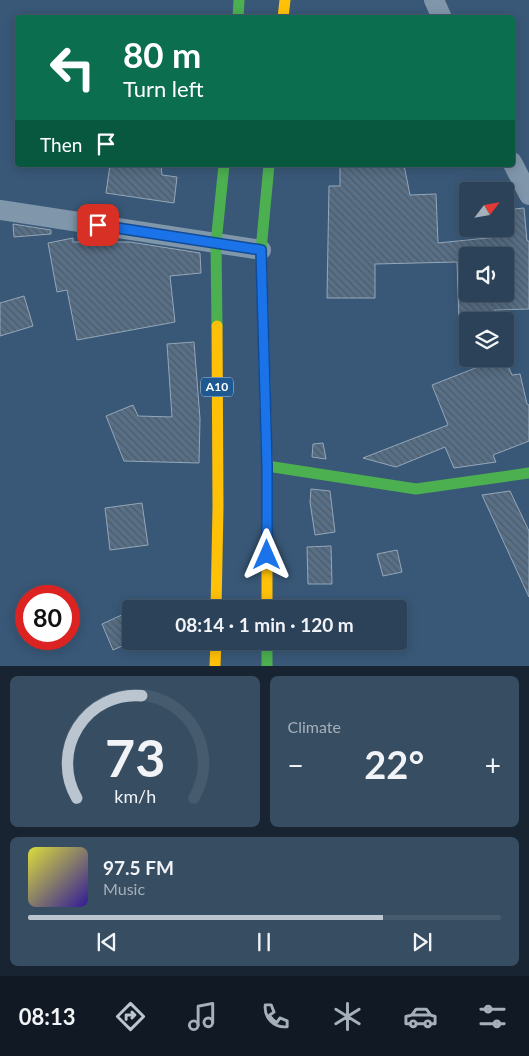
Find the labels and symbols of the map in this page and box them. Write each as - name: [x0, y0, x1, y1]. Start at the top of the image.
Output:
- north arrow: [459, 182, 514, 238]
- pin: [77, 204, 119, 246]
- road number: A10: [201, 378, 233, 397]
- position arrow: [240, 528, 292, 580]
- speed limit sign: 80: [15, 585, 80, 650]

